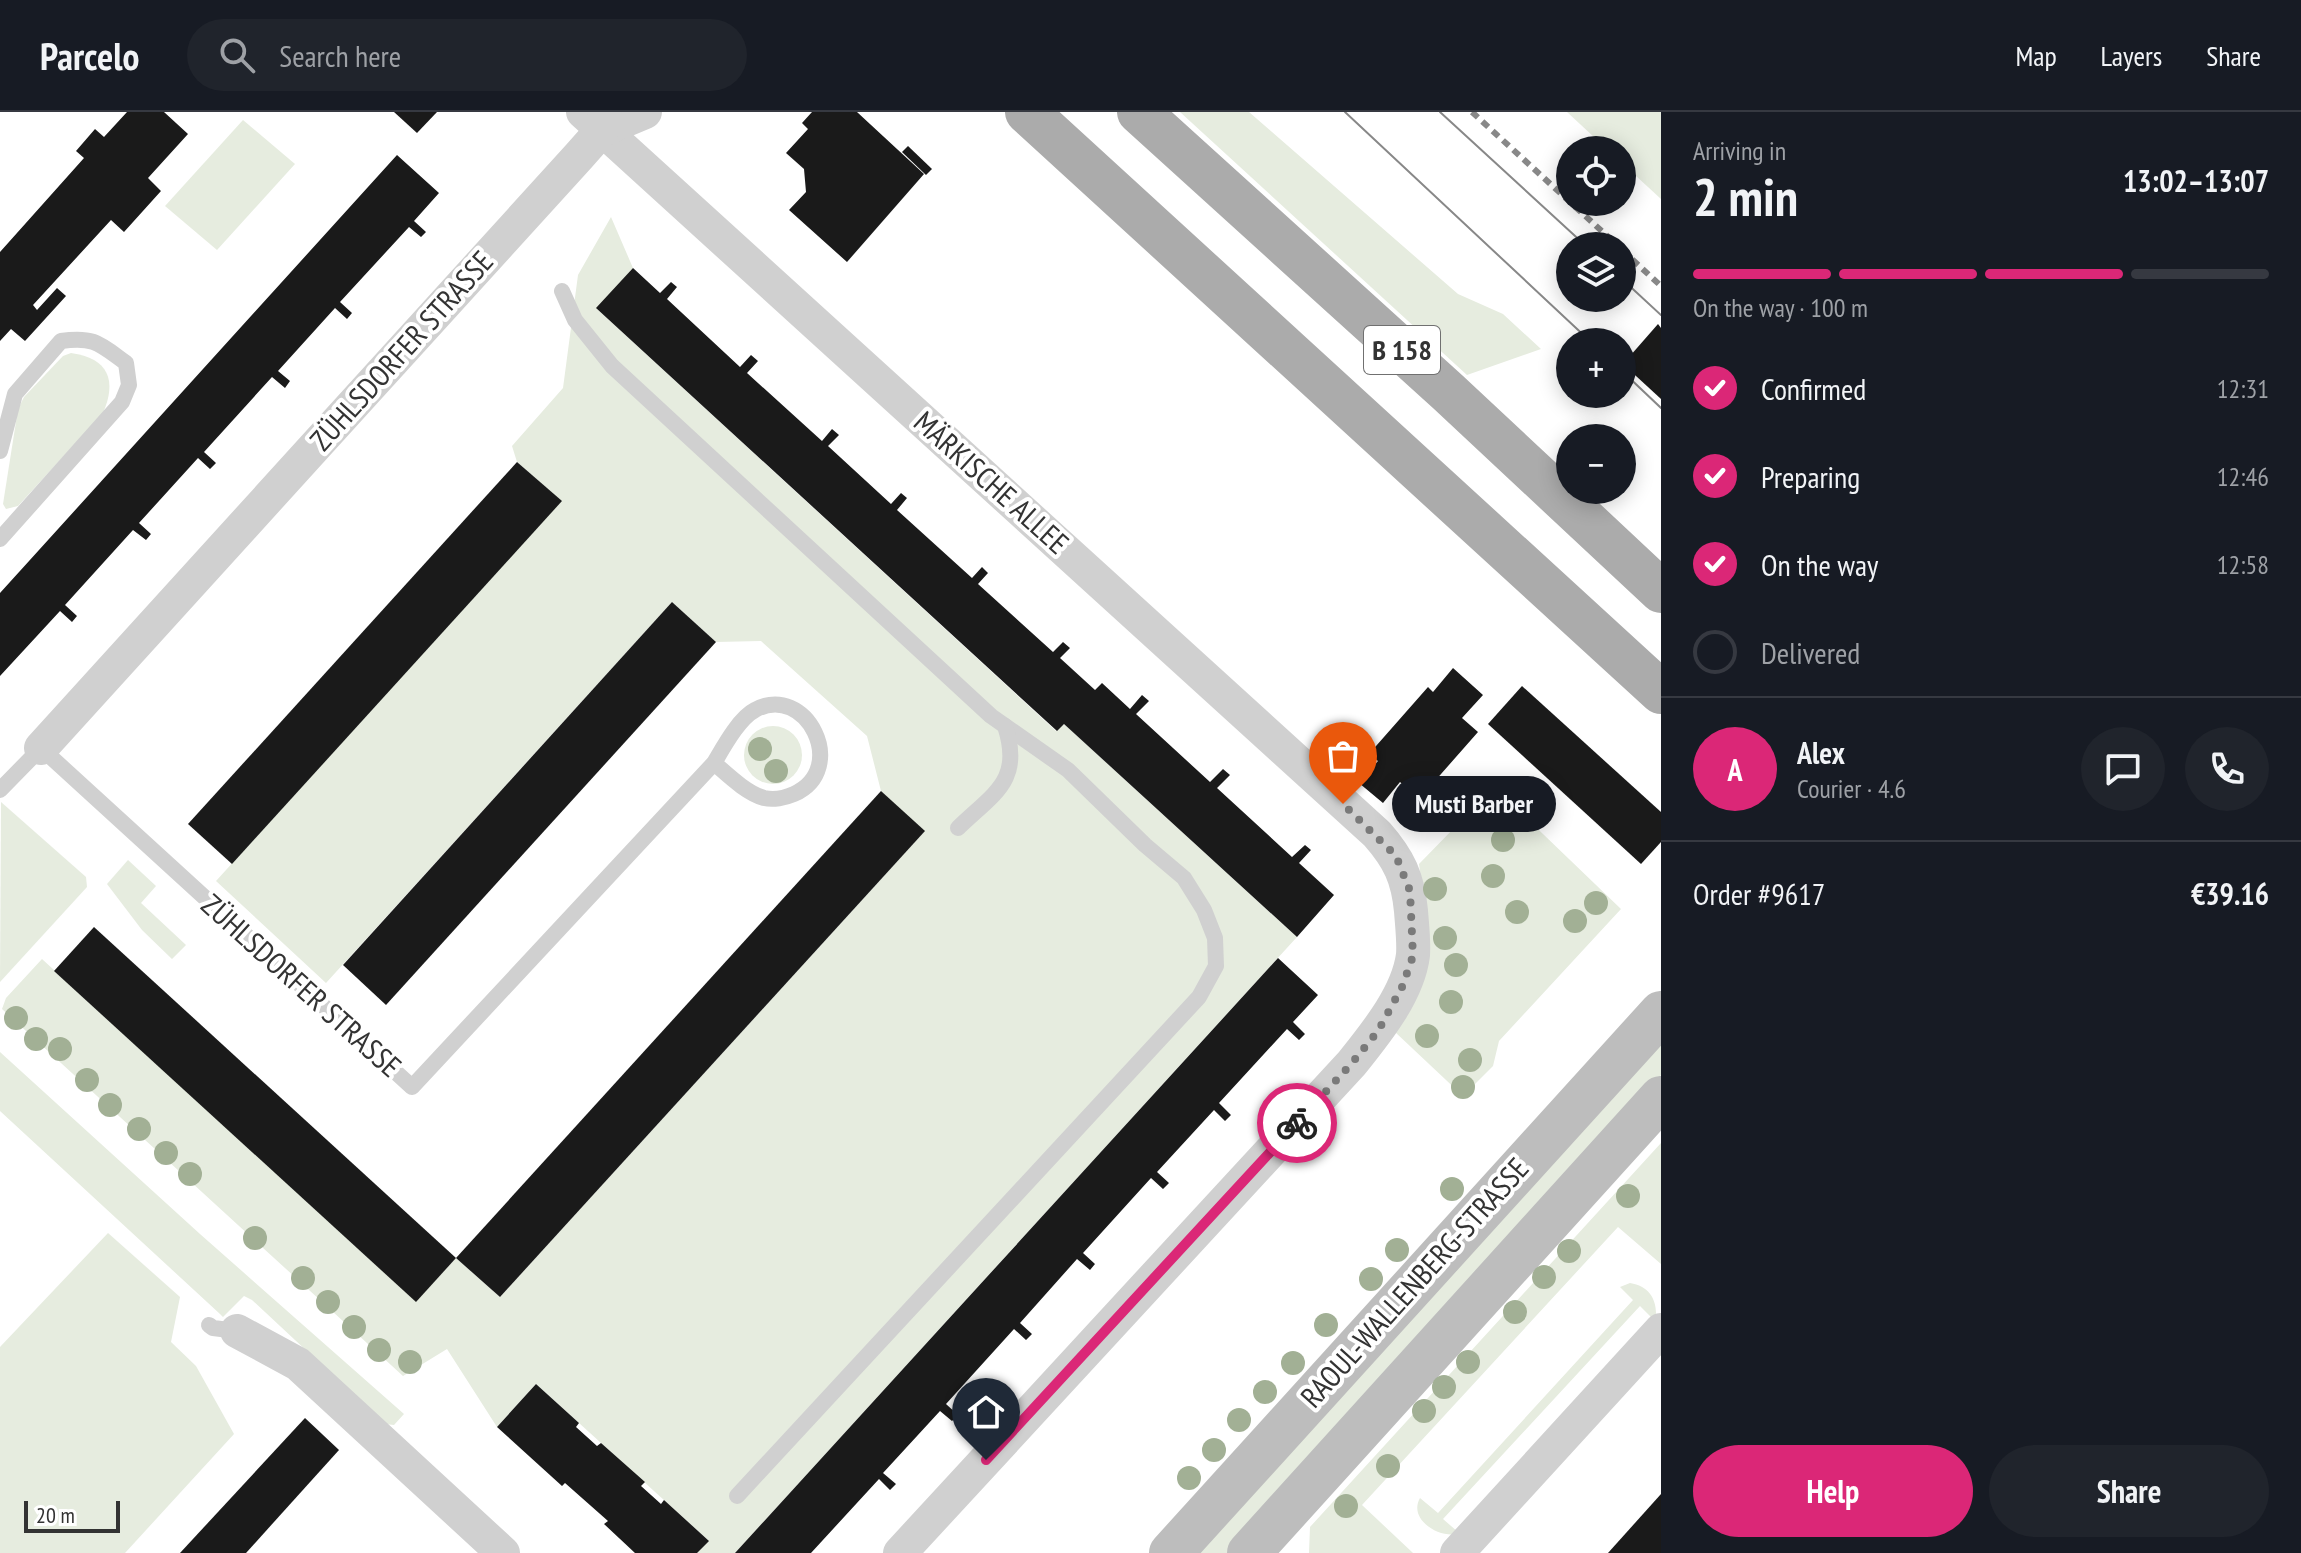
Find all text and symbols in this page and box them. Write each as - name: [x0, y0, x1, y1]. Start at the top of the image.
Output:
- search box: [187, 19, 747, 91]
- text: Parcelo: [40, 31, 139, 80]
- icon: search: [215, 33, 259, 77]
- text: Search here: [279, 36, 401, 75]
- text: Map: [2015, 37, 2057, 74]
- text: Layers: [2101, 37, 2162, 74]
- text: Share: [2206, 37, 2261, 74]
- text: Arriving in: [1693, 134, 1786, 167]
- map controls: [1556, 136, 1636, 504]
- button: locate: [1556, 136, 1636, 216]
- text: 13:02–13:07: [2123, 161, 2269, 200]
- text: 2 min: [1693, 163, 1798, 230]
- button: layers: [1556, 232, 1636, 312]
- street label: ZÜHLSDORFER STRASSE: [301, 242, 501, 458]
- text: On the way · 100 m: [1693, 291, 1868, 324]
- road number: B 158: [1364, 326, 1440, 374]
- button: +: [1556, 328, 1636, 408]
- icon: check: [1693, 366, 1737, 410]
- text: Confirmed: [1761, 369, 1866, 408]
- text: 12:31: [2217, 372, 2269, 405]
- street label: MÄRKISCHE ALLEE: [906, 402, 1078, 562]
- button: −: [1556, 424, 1636, 504]
- icon: check: [1693, 454, 1737, 498]
- text: Preparing: [1761, 457, 1860, 496]
- text: 12:46: [2217, 460, 2269, 493]
- icon: check: [1693, 542, 1737, 586]
- text: On the way: [1761, 545, 1878, 584]
- text: 12:58: [2217, 548, 2269, 581]
- text: Delivered: [1761, 633, 1860, 672]
- pin: [1309, 722, 1377, 804]
- button: chat: [2081, 727, 2165, 811]
- button: phone: [2185, 727, 2269, 811]
- text: Alex: [1797, 733, 1845, 772]
- icon: bag: [1321, 734, 1365, 778]
- text: A: [1727, 750, 1743, 789]
- text: Courier · 4.6: [1797, 772, 1906, 805]
- callout: Musti Barber: [1391, 776, 1555, 832]
- text: Musti Barber: [1415, 787, 1533, 820]
- text: Order #9617: [1693, 874, 1825, 913]
- text: €39.16: [2191, 874, 2269, 913]
- street label: ZÜHLSDORFER STRASSE: [194, 885, 410, 1085]
- courier: [1257, 1083, 1337, 1163]
- icon: bike: [1275, 1101, 1319, 1145]
- street label: RAOUL-WALLENBERG-STRASSE: [1291, 1149, 1536, 1415]
- pin: [952, 1378, 1020, 1460]
- icon: home: [964, 1390, 1008, 1434]
- button: Help: [1693, 1445, 1973, 1537]
- button: Share: [1989, 1445, 2269, 1537]
- scale bar: [24, 1497, 120, 1533]
- text: 20 m: [36, 1501, 75, 1529]

